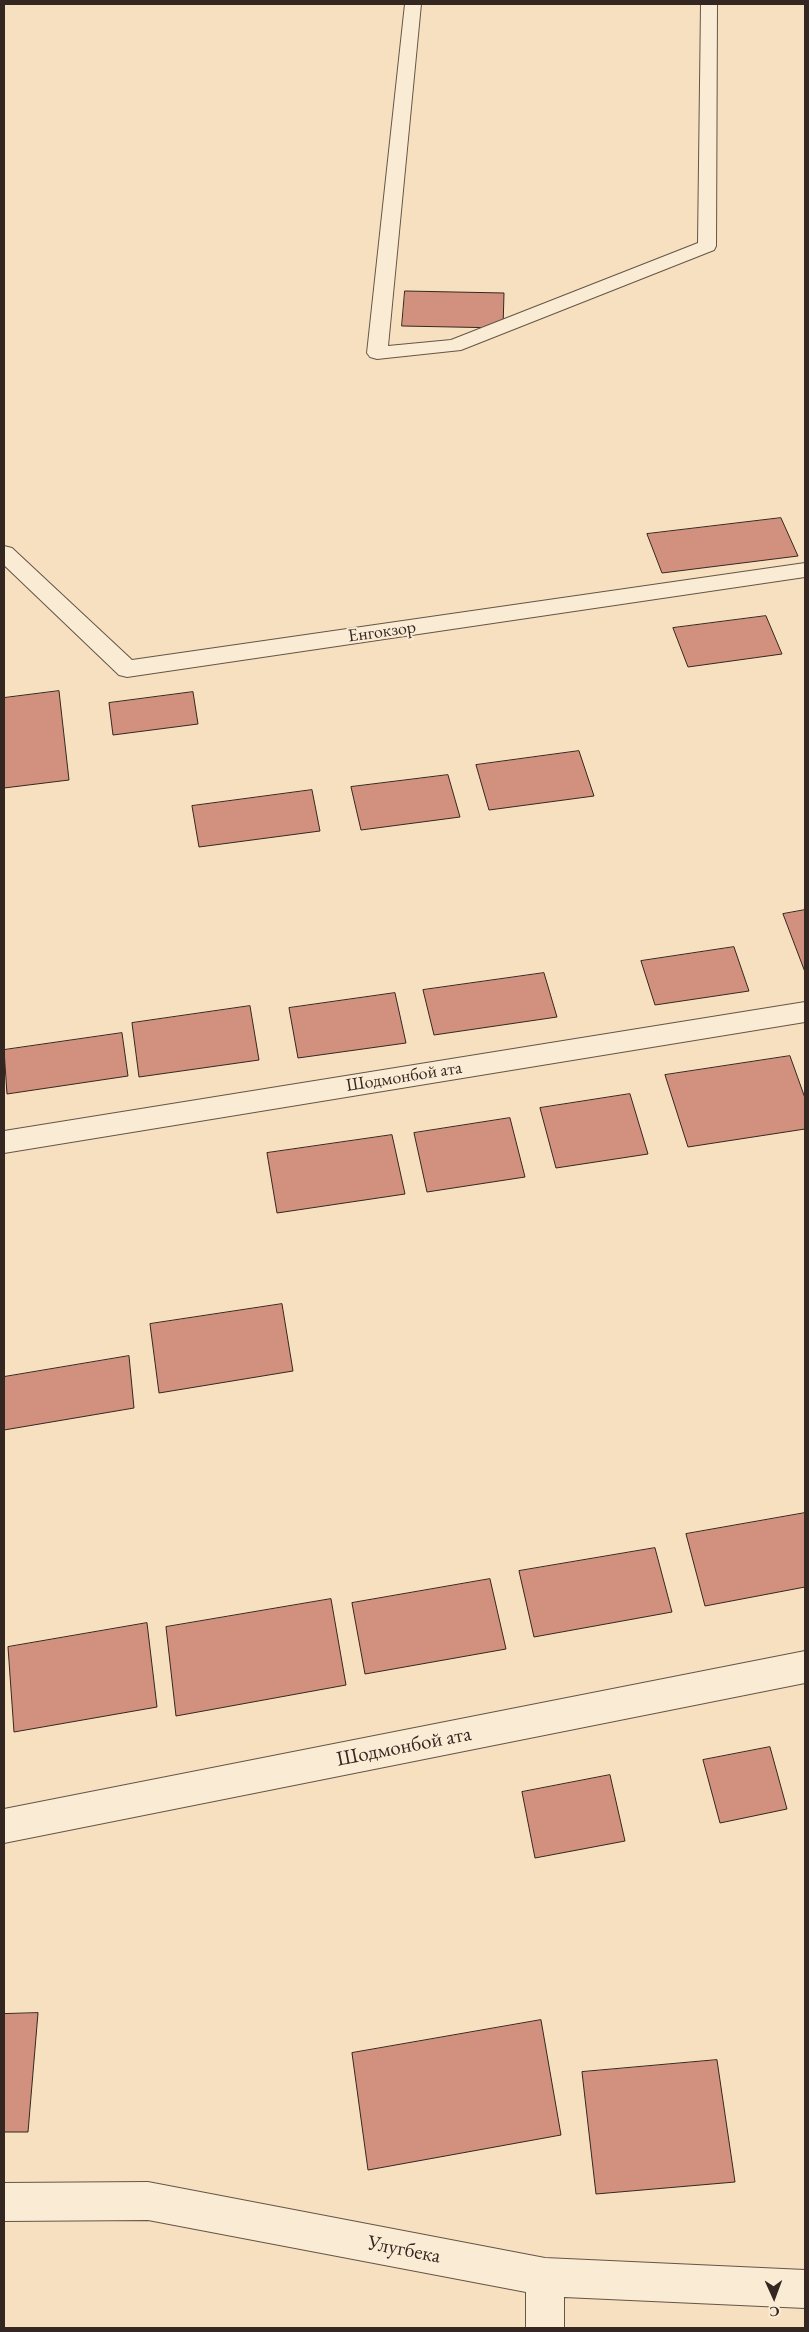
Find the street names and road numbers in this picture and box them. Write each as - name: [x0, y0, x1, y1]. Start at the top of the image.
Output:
- street label: Енгокзор: [347, 617, 417, 647]
- street label: Шодмонбой ата: [344, 1057, 464, 1097]
- street label: Шодмонбой ата: [335, 1722, 473, 1772]
- street label: Улугбека: [365, 2231, 443, 2269]

